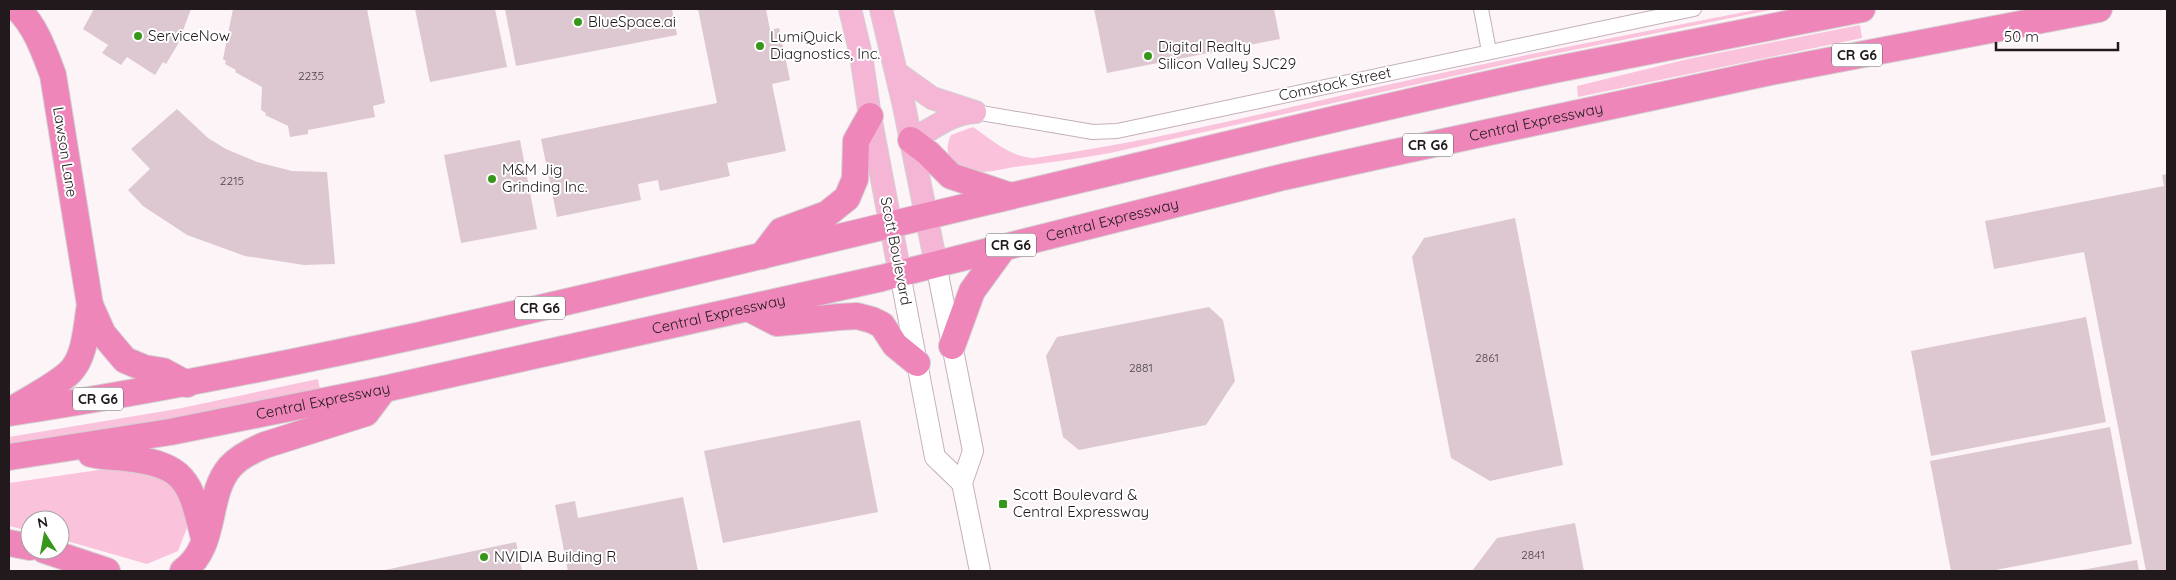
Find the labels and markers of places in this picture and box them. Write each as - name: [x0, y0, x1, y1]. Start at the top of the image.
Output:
- place label: BlueSpace.ai: [588, 12, 676, 31]
- marker: BlueSpace.ai: [572, 16, 584, 28]
- place label: ServiceNow: [148, 26, 230, 45]
- place label: LumiQuick Diagnostics, Inc.: [770, 27, 880, 63]
- marker: ServiceNow: [132, 30, 144, 42]
- place label: Digital Realty Silicon Valley SJC29: [1158, 37, 1296, 73]
- marker: LumiQuick Diagnostics, Inc.: [754, 40, 766, 52]
- marker: Digital Realty Silicon Valley SJC29: [1142, 50, 1154, 62]
- place label: M&M Jig Grinding Inc.: [502, 160, 587, 196]
- marker: M&M Jig Grinding Inc.: [486, 173, 498, 185]
- place label: Scott Boulevard & Central Expressway: [1013, 485, 1149, 521]
- marker: Scott Boulevard & Central Expressway: [997, 498, 1009, 510]
- place label: NVIDIA Building R: [494, 547, 616, 566]
- marker: NVIDIA Building R: [478, 551, 490, 563]

